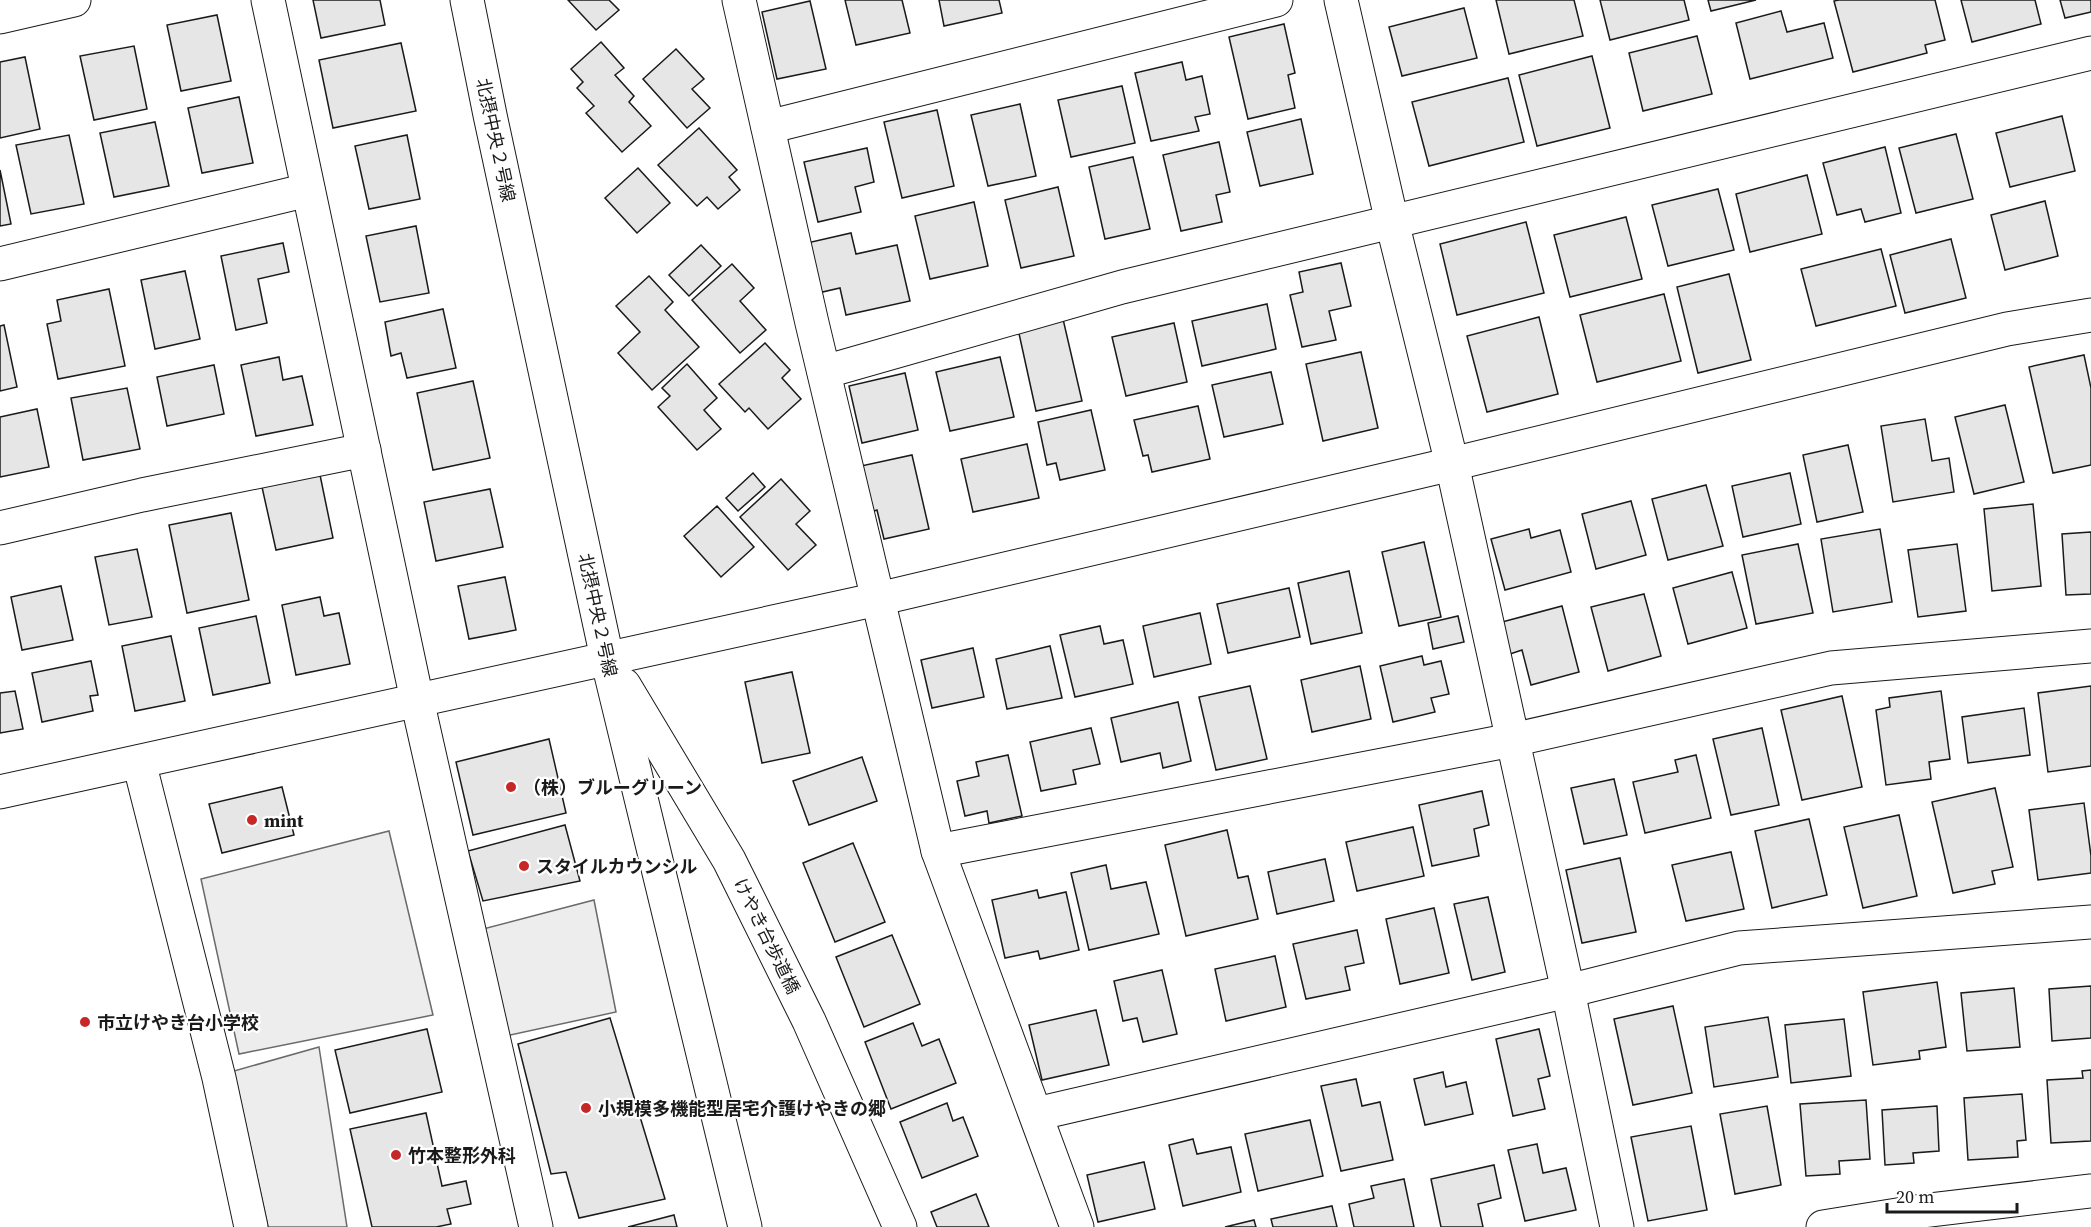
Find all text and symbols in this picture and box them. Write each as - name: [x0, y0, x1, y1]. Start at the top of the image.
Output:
- street label: 北摂中央２号線: [471, 76, 521, 204]
- street label: 北摂中央２号線: [573, 551, 623, 679]
- place label: （株）ブルーグリーン: [523, 775, 702, 800]
- marker: （株）ブルーグリーン: [504, 780, 518, 794]
- place label: mint: [264, 808, 304, 833]
- marker: mint: [245, 813, 259, 827]
- place label: スタイルカウンシル: [536, 854, 697, 879]
- marker: スタイルカウンシル: [517, 859, 531, 873]
- street label: けやき台歩道橋: [728, 874, 806, 998]
- place label: 市立けやき台小学校: [97, 1010, 259, 1035]
- marker: 市立けやき台小学校: [78, 1015, 92, 1029]
- place label: 小規模多機能型居宅介護けやきの郷: [598, 1096, 886, 1121]
- marker: 小規模多機能型居宅介護けやきの郷: [579, 1101, 593, 1115]
- place label: 竹本整形外科: [408, 1143, 516, 1168]
- marker: 竹本整形外科: [389, 1148, 403, 1162]
- scale bar: [1887, 1176, 2018, 1214]
- text: 20 m: [1896, 1184, 1934, 1209]

